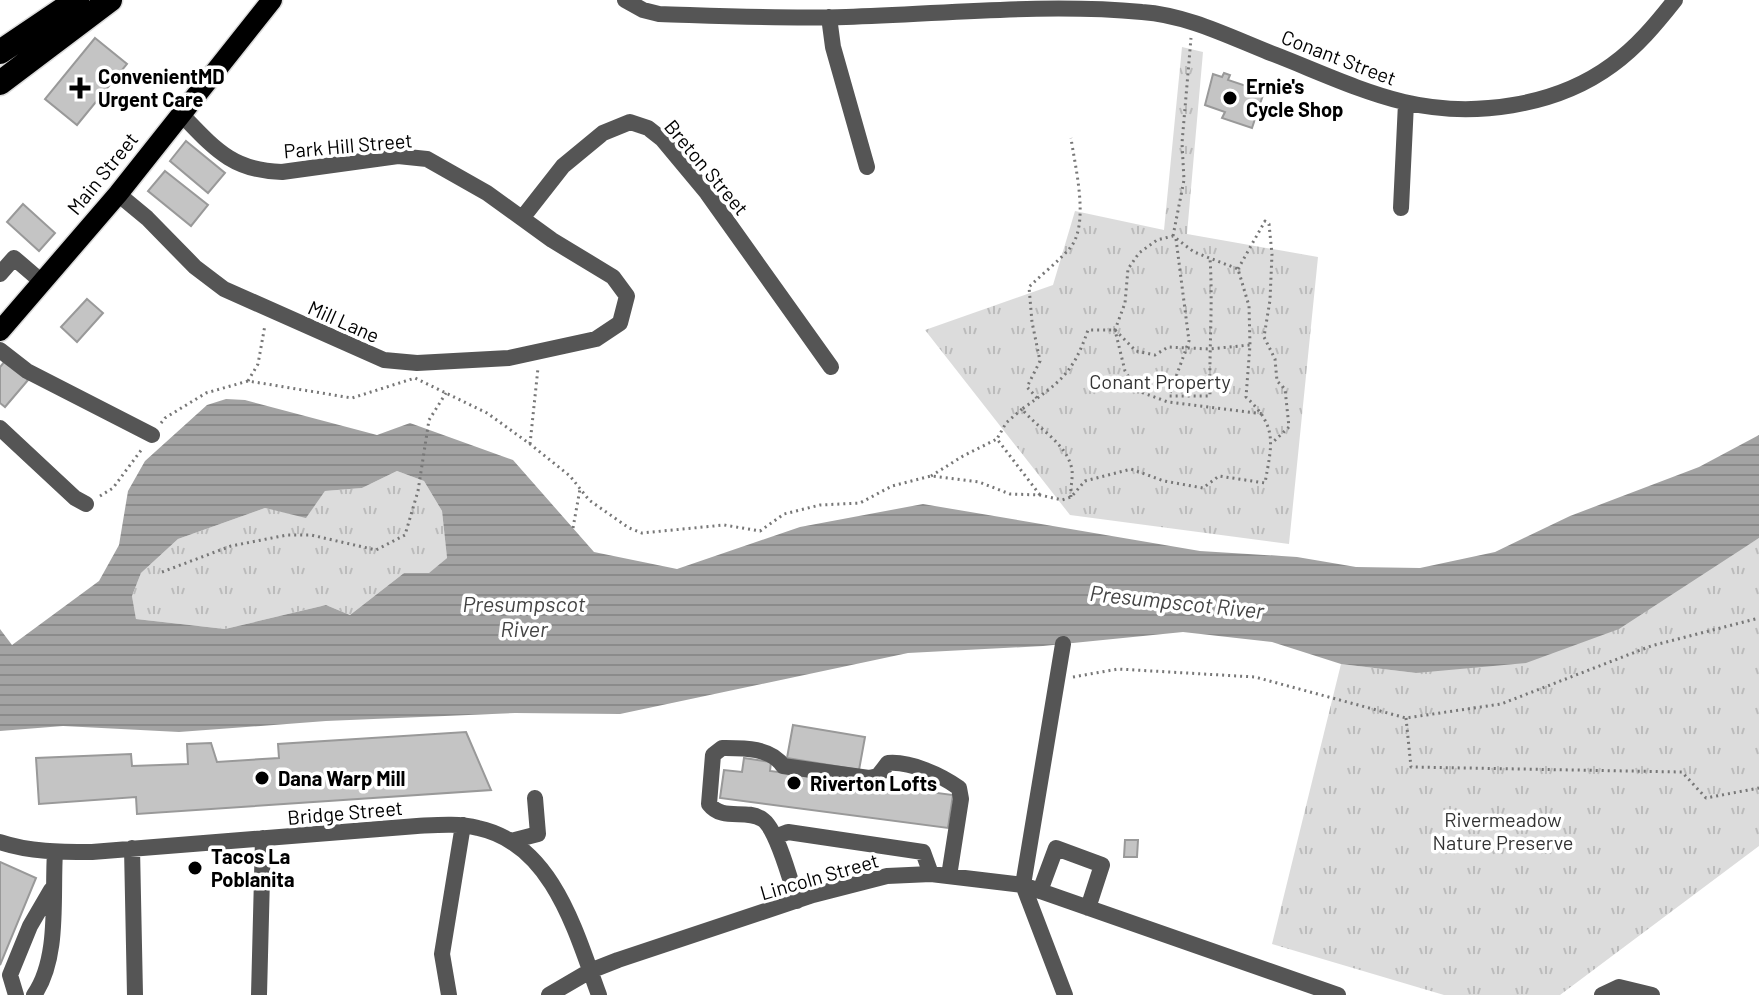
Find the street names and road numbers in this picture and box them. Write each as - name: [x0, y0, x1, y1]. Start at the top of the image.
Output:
- street label: Conant Street: [1278, 24, 1400, 90]
- street label: Breton Street: [660, 114, 754, 220]
- street label: Main Street: [62, 127, 142, 219]
- street label: Park Hill Street: [283, 127, 413, 163]
- street label: Mill Lane: [305, 295, 383, 347]
- street label: Bridge Street: [286, 795, 404, 829]
- street label: Lincoln Street: [757, 848, 881, 904]

